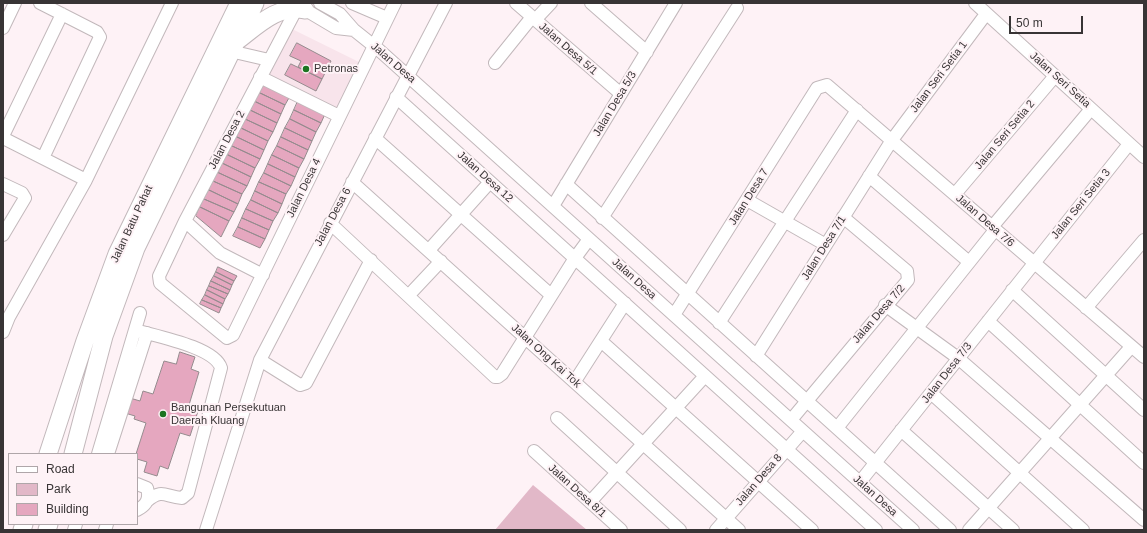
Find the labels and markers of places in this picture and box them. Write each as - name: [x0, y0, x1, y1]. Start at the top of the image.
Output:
- place label: Petronas: [314, 62, 358, 76]
- marker: Petronas: [301, 64, 311, 74]
- place label: Bangunan Persekutuan Daerah Kluang: [171, 401, 286, 427]
- marker: Bangunan Persekutuan Daerah Kluang: [158, 409, 168, 419]

